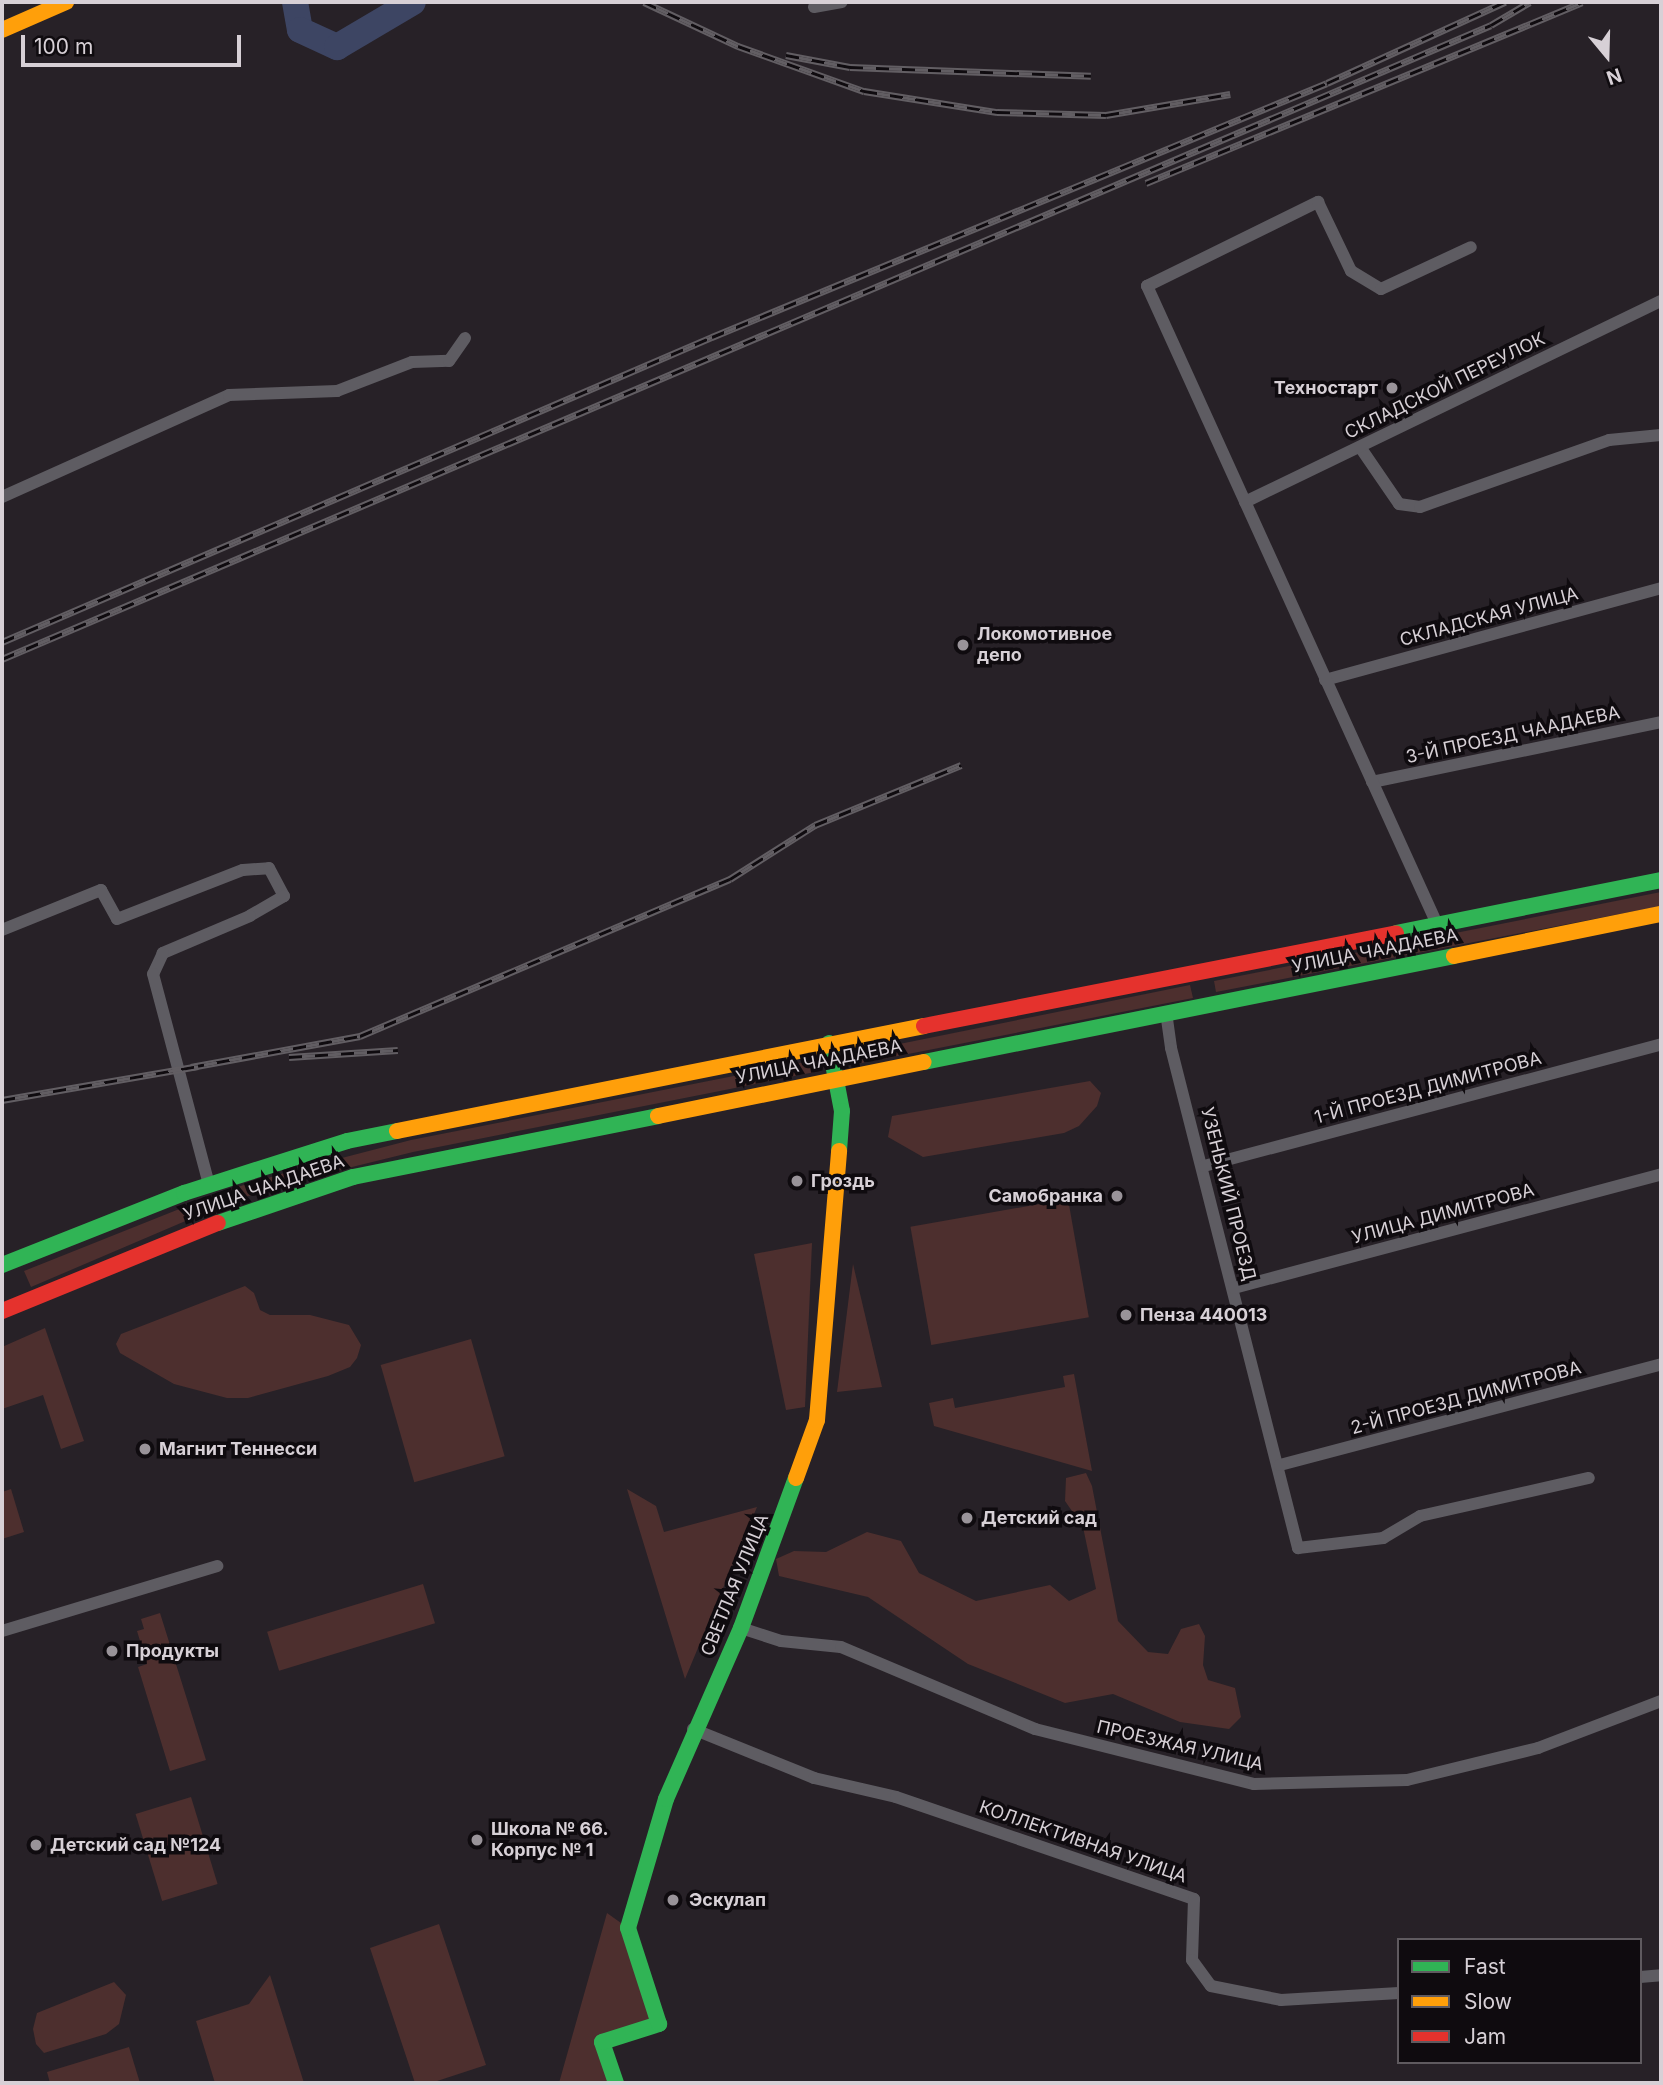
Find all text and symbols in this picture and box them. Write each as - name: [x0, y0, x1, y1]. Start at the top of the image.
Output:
- scale bar: [24, 21, 245, 65]
- north arrow: [1572, 21, 1642, 91]
- text: 100 m: [34, 34, 93, 59]
- text: N: [1603, 63, 1625, 90]
- street label: СКЛАДСКОЙ ПЕРЕУЛОК: [1341, 328, 1549, 444]
- place label: Техностарт: [1274, 377, 1378, 399]
- marker: Техностарт: [1384, 380, 1400, 396]
- street label: СКЛАДСКАЯ УЛИЦА: [1397, 583, 1581, 651]
- place label: Локомотивное депо: [977, 624, 1112, 666]
- marker: Локомотивное депо: [955, 637, 971, 653]
- street label: 3-Й ПРОЕЗД ЧААДАЕВА: [1404, 702, 1622, 768]
- street label: УЛИЦА ЧААДАЕВА: [1290, 924, 1460, 978]
- street label: УЛИЦА ЧААДАЕВА: [734, 1035, 904, 1089]
- street label: 1-Й ПРОЕЗД ДИМИТРОВА: [1312, 1047, 1544, 1129]
- street label: УЗЕНЬКИЙ ПРОЕЗД: [1196, 1105, 1260, 1283]
- street label: УЛИЦА ЧААДАЕВА: [181, 1150, 347, 1226]
- place label: Гроздь: [811, 1170, 875, 1192]
- marker: Гроздь: [789, 1173, 805, 1189]
- street label: УЛИЦА ДИМИТРОВА: [1349, 1179, 1537, 1249]
- place label: Самобранка: [988, 1185, 1103, 1207]
- marker: Самобранка: [1109, 1188, 1125, 1204]
- place label: Пенза 440013: [1140, 1304, 1267, 1326]
- marker: Пенза 440013: [1118, 1307, 1134, 1323]
- street label: 2-Й ПРОЕЗД ДИМИТРОВА: [1349, 1357, 1583, 1439]
- place label: Магнит Теннесси: [159, 1438, 317, 1460]
- marker: Магнит Теннесси: [137, 1441, 153, 1457]
- place label: Детский сад: [981, 1507, 1097, 1529]
- marker: Детский сад: [959, 1510, 975, 1526]
- street label: СВЕТЛАЯ УЛИЦА: [697, 1511, 773, 1659]
- place label: Продукты: [126, 1640, 219, 1662]
- marker: Продукты: [104, 1643, 120, 1659]
- street label: ПРОЕЗЖАЯ УЛИЦА: [1095, 1716, 1265, 1776]
- street label: КОЛЛЕКТИВНАЯ УЛИЦА: [976, 1796, 1190, 1888]
- place label: Школа № 66. Корпус № 1: [491, 1819, 608, 1862]
- marker: Школа № 66. Корпус № 1: [469, 1832, 485, 1848]
- place label: Детский сад №124: [50, 1834, 221, 1856]
- marker: Детский сад №124: [28, 1837, 44, 1853]
- place label: Эскулап: [689, 1889, 766, 1911]
- marker: Эскулап: [663, 1890, 683, 1910]
- legend: [1397, 1938, 1642, 2064]
- text: Fast: [1464, 1954, 1506, 1979]
- text: Slow: [1464, 1989, 1512, 2014]
- text: Jam: [1464, 2024, 1506, 2049]

